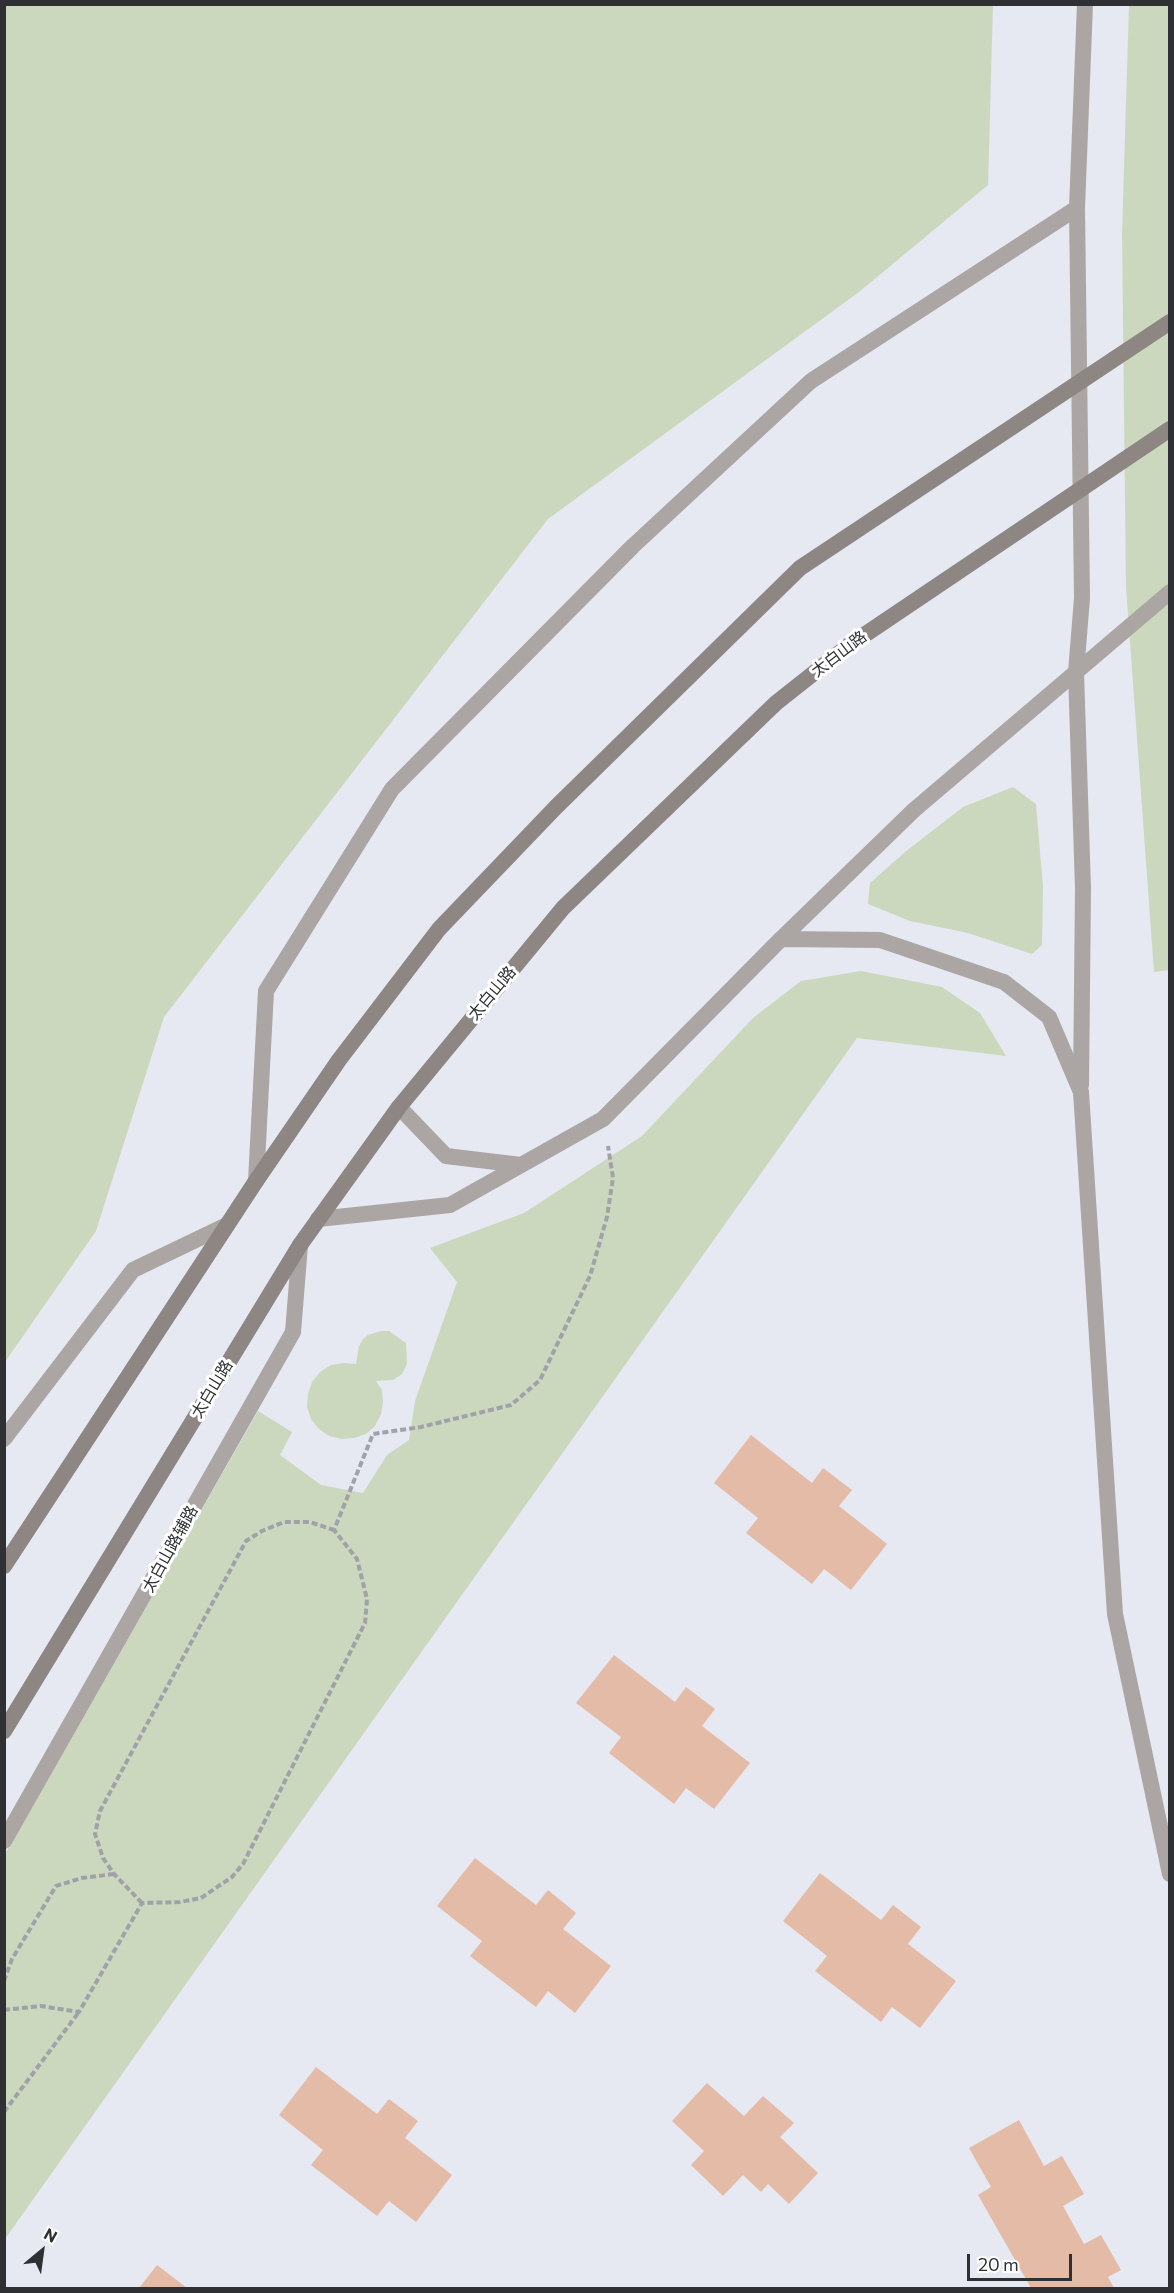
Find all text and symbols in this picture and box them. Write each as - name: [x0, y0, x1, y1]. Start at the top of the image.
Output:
- street label: 太白山路: [808, 627, 870, 681]
- street label: 太白山路: [464, 962, 520, 1024]
- street label: 太白山路: [187, 1357, 237, 1421]
- street label: 太白山路辅路: [138, 1502, 202, 1596]
- north arrow: [12, 2221, 72, 2281]
- text: N: [41, 2224, 61, 2246]
- scale bar: [970, 2242, 1075, 2280]
- text: 20 m: [978, 2253, 1019, 2275]

